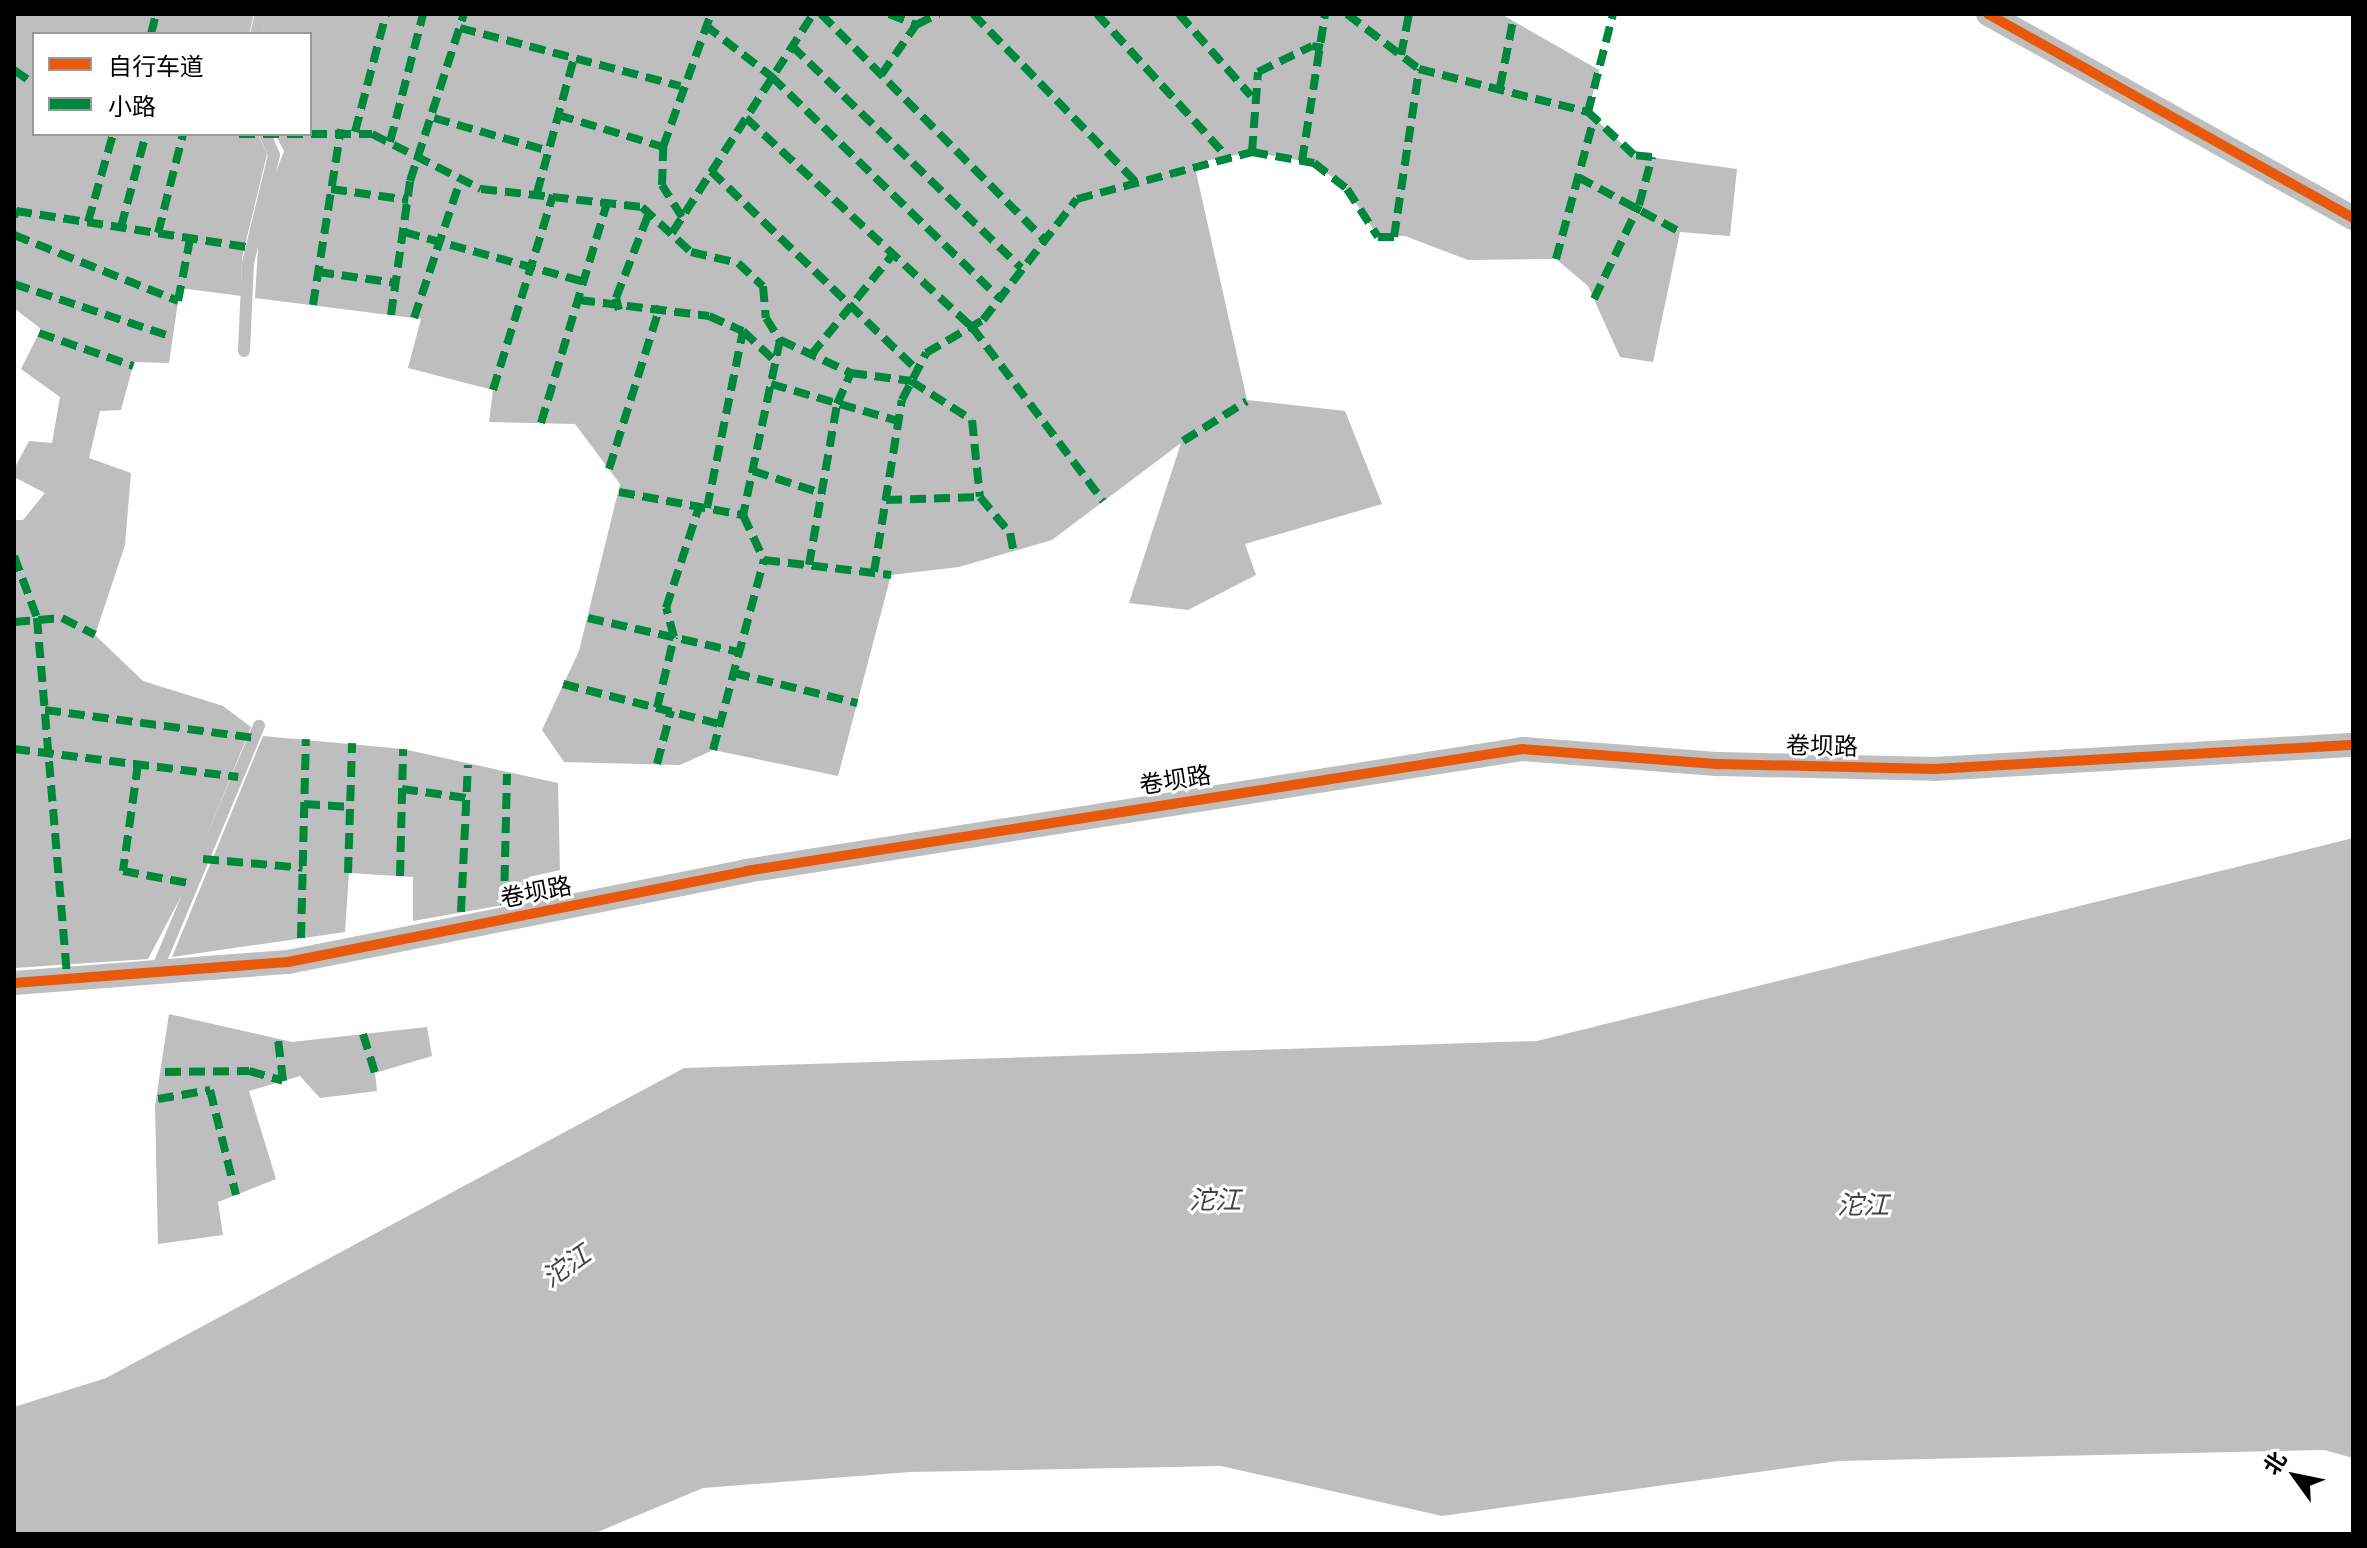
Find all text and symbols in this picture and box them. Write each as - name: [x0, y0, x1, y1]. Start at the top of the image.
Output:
- legend: [32, 32, 312, 136]
- text: 自行车道: [108, 51, 204, 82]
- text: 小路: [108, 91, 156, 122]
- street label: 卷坝路: [1786, 731, 1858, 761]
- street label: 卷坝路: [1137, 760, 1213, 800]
- street label: 卷坝路: [498, 871, 574, 913]
- water label: 沱江: [1189, 1184, 1241, 1216]
- water label: 沱江: [1837, 1189, 1889, 1221]
- water label: 沱江: [536, 1238, 596, 1294]
- north arrow: [2255, 1436, 2335, 1516]
- text: 北: [2257, 1446, 2293, 1480]

